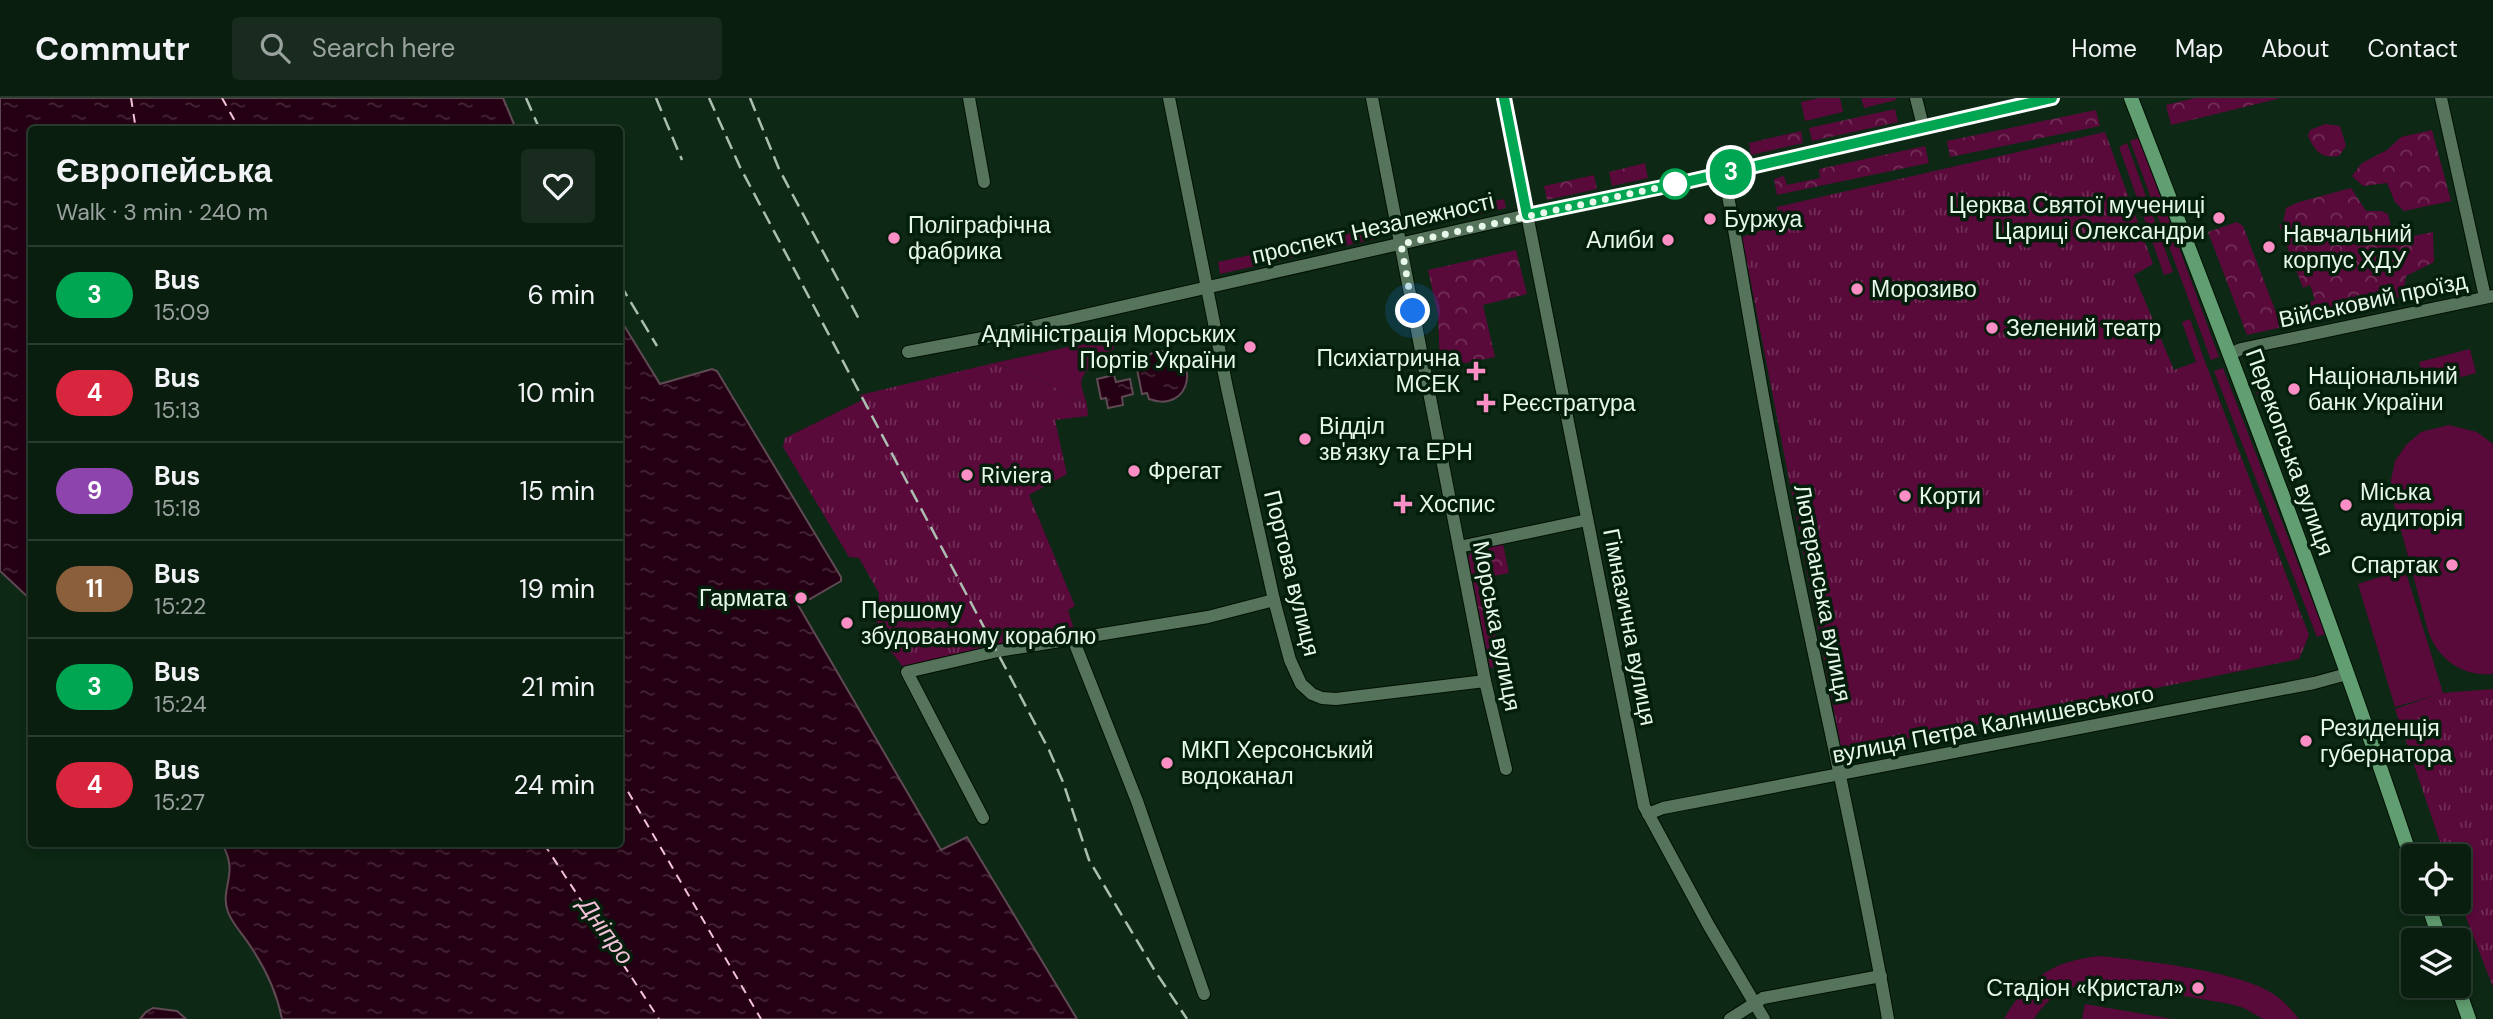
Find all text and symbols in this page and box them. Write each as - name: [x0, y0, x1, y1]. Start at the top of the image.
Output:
- search box: [232, 17, 722, 80]
- text: Commutr: [35, 27, 190, 70]
- icon: search: [256, 29, 294, 67]
- text: Search here: [312, 31, 455, 65]
- text: Home: [2071, 33, 2137, 64]
- text: Map: [2175, 33, 2223, 64]
- text: About: [2261, 33, 2330, 64]
- text: Contact: [2368, 33, 2458, 64]
- text: Європейська: [56, 149, 272, 192]
- button: heart: [521, 149, 595, 223]
- line badge: 3: [1708, 149, 1754, 195]
- text: 3: [1724, 156, 1738, 187]
- unlabelled marker: [1660, 169, 1690, 199]
- street label: проспект Незалежності: [1249, 185, 1497, 271]
- place label: Церква Святої мучениці Цариці Олександри: [1949, 190, 2205, 246]
- text: Walk · 3 min · 240 m: [56, 197, 268, 227]
- place label: Буржуа: [1724, 204, 1803, 234]
- place label: Поліграфічна фабрика: [908, 210, 1051, 266]
- marker: Церква Святої мучениці Цариці Олександри: [2211, 210, 2227, 226]
- marker: Буржуа: [1702, 211, 1718, 227]
- place label: Навчальний корпус ХДУ: [2283, 219, 2412, 275]
- place label: Алиби: [1586, 225, 1654, 255]
- marker: Поліграфічна фабрика: [886, 230, 902, 246]
- marker: Алиби: [1660, 232, 1676, 248]
- marker: Навчальний корпус ХДУ: [2261, 239, 2277, 255]
- text: Bus: [154, 263, 200, 297]
- street label: Військовий проїзд: [2276, 265, 2470, 335]
- place label: Морозиво: [1871, 274, 1977, 304]
- text: 6 min: [527, 278, 595, 312]
- text: 3: [87, 279, 102, 310]
- marker: Морозиво: [1849, 281, 1865, 297]
- your location: [1395, 293, 1430, 328]
- text: 15:09: [154, 297, 210, 327]
- place label: Зелений театр: [2006, 313, 2161, 343]
- place label: Адміністрація Морських Портів України: [981, 319, 1236, 375]
- marker: Зелений театр: [1984, 320, 2000, 336]
- marker: Адміністрація Морських Портів України: [1242, 339, 1258, 355]
- place label: Психіатрична МСЕК: [1317, 343, 1461, 399]
- street label: Перекопська вулиця: [2239, 344, 2341, 560]
- text: Bus: [154, 361, 200, 395]
- marker: Психіатрична МСЕК: [1466, 361, 1486, 381]
- place label: Національний банк України: [2308, 361, 2458, 417]
- text: 10 min: [518, 376, 595, 410]
- text: 4: [87, 377, 102, 408]
- marker: Національний банк України: [2286, 381, 2302, 397]
- place label: Реєстратура: [1502, 388, 1636, 418]
- marker: Реєстратура: [1476, 393, 1496, 413]
- text: 15:13: [154, 395, 201, 425]
- place label: Відділ зв'язку та ЕРН: [1319, 411, 1473, 467]
- marker: Відділ зв'язку та ЕРН: [1297, 431, 1313, 447]
- place label: Фрегат: [1148, 456, 1222, 486]
- text: Bus: [154, 459, 200, 493]
- place label: Riviera: [981, 460, 1052, 490]
- marker: Фрегат: [1126, 463, 1142, 479]
- marker: Riviera: [959, 467, 975, 483]
- text: 15 min: [520, 474, 595, 508]
- text: 9: [87, 475, 102, 506]
- place label: Міська аудиторія: [2360, 477, 2463, 533]
- place label: Корти: [1919, 481, 1981, 511]
- street label: Лютеранська вулиця: [1787, 482, 1859, 704]
- street label: Портова вулиця: [1257, 487, 1327, 659]
- marker: Корти: [1897, 488, 1913, 504]
- place label: Хоспис: [1419, 489, 1495, 519]
- text: 15:18: [154, 493, 201, 523]
- marker: Хоспис: [1393, 494, 1413, 514]
- marker: Міська аудиторія: [2338, 497, 2354, 513]
- street label: Гімназична вулиця: [1596, 526, 1664, 728]
- street label: Морська вулиця: [1466, 538, 1528, 714]
- place label: Спартак: [2351, 550, 2439, 580]
- text: Bus: [154, 557, 200, 591]
- marker: Спартак: [2444, 557, 2460, 573]
- text: 19 min: [519, 572, 595, 606]
- text: 11: [86, 573, 103, 604]
- place label: Гармата: [699, 583, 787, 613]
- marker: Гармата: [793, 590, 809, 606]
- text: 15:22: [154, 591, 206, 621]
- place label: Першому збудованому кораблю: [861, 595, 1096, 651]
- marker: Першому збудованому кораблю: [839, 615, 855, 631]
- text: Bus: [154, 655, 200, 689]
- text: 21 min: [521, 670, 595, 704]
- text: 3: [87, 671, 102, 702]
- street label: вулиця Петра Калнишевського: [1830, 678, 2156, 770]
- text: 15:24: [154, 689, 207, 719]
- place label: Резиденція губернатора: [2320, 713, 2452, 769]
- marker: Резиденція губернатора: [2298, 733, 2314, 749]
- place label: МКП Херсонський водоканал: [1181, 735, 1374, 791]
- text: Bus: [154, 753, 200, 787]
- marker: МКП Херсонський водоканал: [1159, 755, 1175, 771]
- text: 24 min: [513, 768, 595, 802]
- text: 4: [87, 769, 102, 800]
- text: 15:27: [154, 787, 205, 817]
- map controls: [2401, 844, 2471, 998]
- button: locate: [2401, 844, 2471, 914]
- water label: Дніпро: [570, 889, 641, 970]
- button: layers: [2401, 928, 2471, 998]
- place label: Стадіон «Кристал»: [1986, 973, 2184, 1003]
- marker: Стадіон «Кристал»: [2190, 980, 2206, 996]

